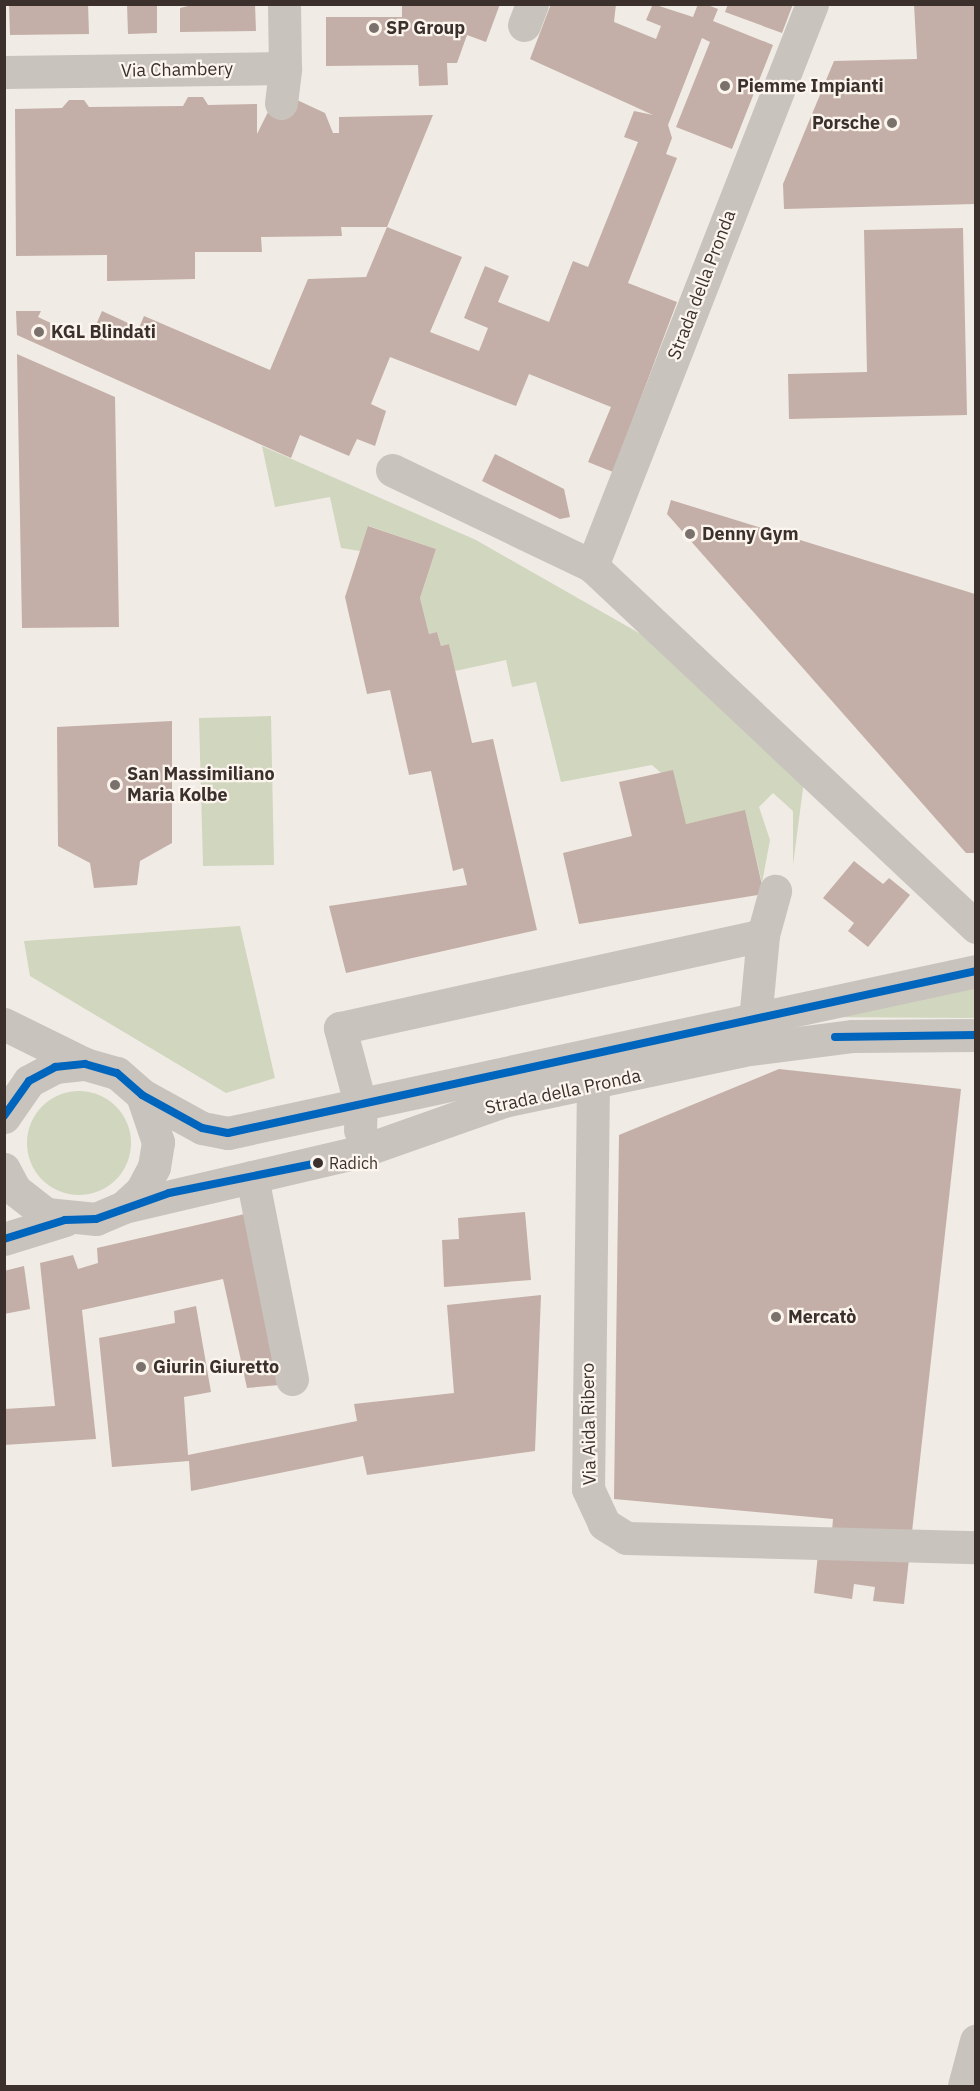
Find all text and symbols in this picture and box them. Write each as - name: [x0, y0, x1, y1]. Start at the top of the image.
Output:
- place label: SP Group: [386, 17, 465, 39]
- marker: SP Group: [367, 21, 381, 35]
- street label: Via Chambery: [121, 58, 233, 82]
- place label: Piemme Impianti: [737, 75, 884, 97]
- marker: Piemme Impianti: [718, 79, 732, 93]
- place label: Porsche: [812, 112, 880, 134]
- marker: Porsche: [885, 116, 899, 130]
- street label: Strada della Pronda: [663, 207, 741, 363]
- place label: KGL Blindati: [51, 321, 156, 343]
- marker: KGL Blindati: [32, 325, 46, 339]
- place label: Denny Gym: [702, 523, 798, 545]
- marker: Denny Gym: [683, 527, 697, 541]
- place label: San Massimiliano Maria Kolbe: [127, 764, 275, 806]
- marker: San Massimiliano Maria Kolbe: [108, 778, 122, 792]
- street label: Strada della Pronda: [483, 1065, 643, 1119]
- place label: Radich: [329, 1153, 378, 1173]
- marker: Radich: [312, 1157, 324, 1169]
- place label: Mercatò: [788, 1306, 856, 1328]
- marker: Mercatò: [769, 1310, 783, 1324]
- place label: Giurin Giuretto: [153, 1356, 279, 1378]
- marker: Giurin Giuretto: [134, 1360, 148, 1374]
- street label: Via Aida Ribero: [577, 1363, 601, 1485]

